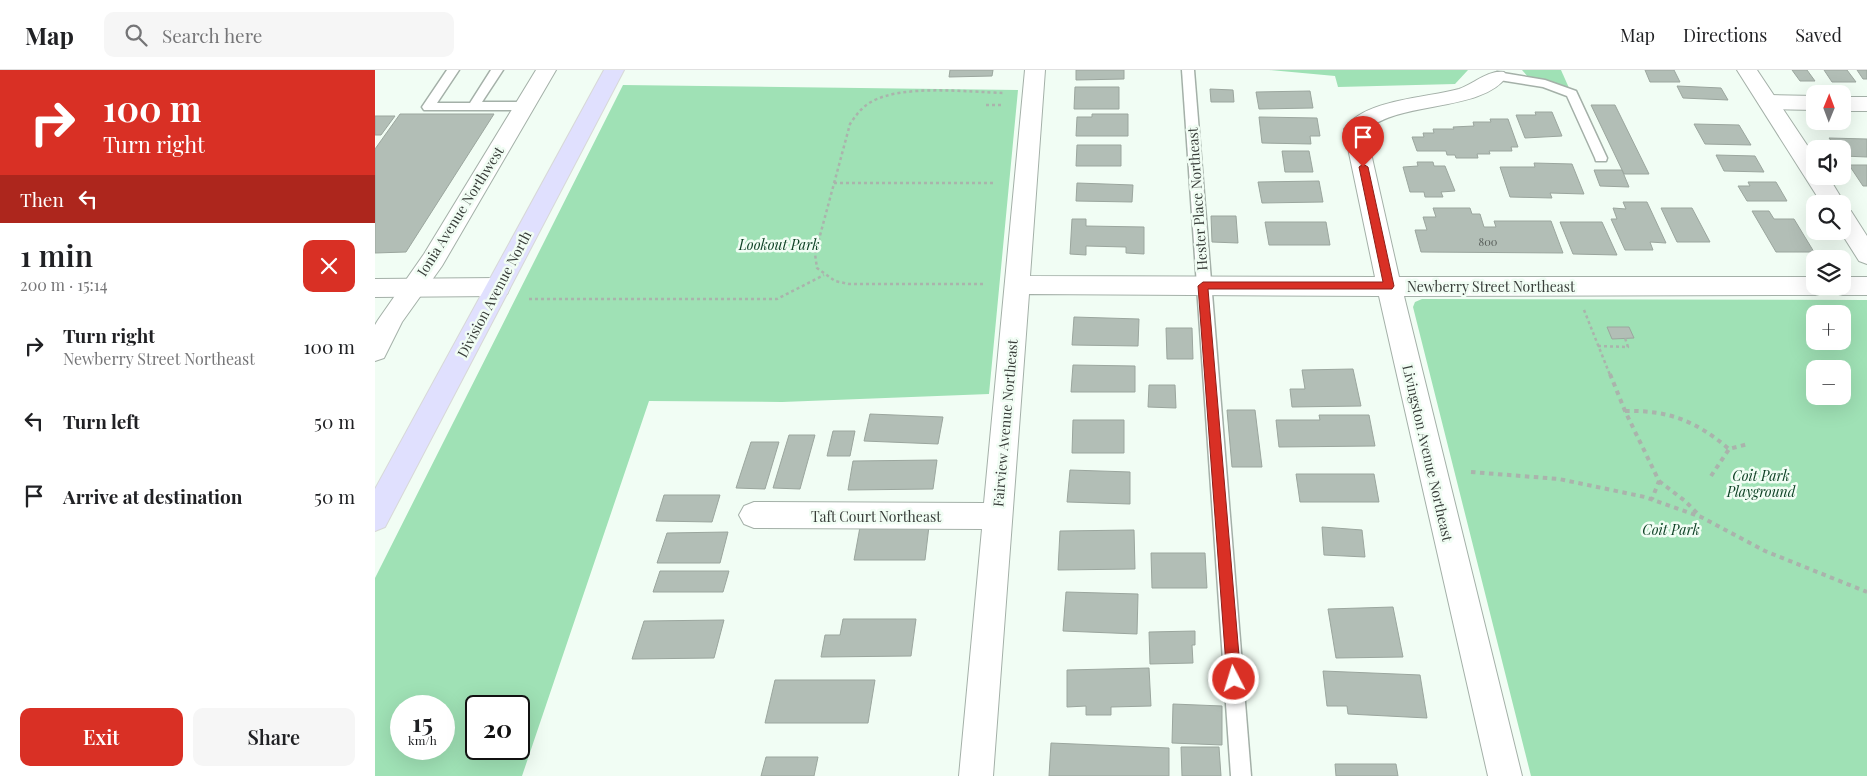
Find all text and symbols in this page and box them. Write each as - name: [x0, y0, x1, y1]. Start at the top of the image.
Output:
- search box: [104, 12, 454, 57]
- text: Map: [25, 19, 74, 51]
- icon: search: [122, 21, 150, 49]
- text: Search here: [162, 22, 262, 48]
- text: Map: [1620, 23, 1655, 47]
- text: Directions: [1683, 23, 1767, 47]
- text: Saved: [1795, 23, 1842, 47]
- text: 100 m: [103, 84, 201, 131]
- north arrow: [1806, 85, 1851, 130]
- map controls: [1806, 85, 1851, 405]
- icon: right: [20, 90, 85, 155]
- pin: [1342, 116, 1384, 167]
- icon: arrive: [1349, 123, 1377, 151]
- street label: Hester Place Northeast: [1182, 126, 1211, 271]
- text: Turn right: [103, 129, 205, 159]
- button: sound: [1806, 140, 1851, 185]
- street label: Ionia Avenue Northwest: [412, 142, 508, 280]
- icon: left: [74, 185, 102, 213]
- text: Then: [20, 186, 64, 212]
- button: search: [1806, 195, 1851, 240]
- street label: Division Avenue North: [453, 227, 536, 361]
- house number: 800: [1479, 234, 1498, 249]
- text: 1 min: [20, 235, 93, 275]
- park label: Lookout Park: [738, 235, 819, 254]
- button: close: [303, 240, 355, 292]
- button: layers: [1806, 250, 1851, 295]
- text: 200 m · 15:14: [20, 274, 108, 295]
- street label: Newberry Street Northeast: [1407, 277, 1576, 296]
- button: +: [1806, 305, 1851, 350]
- text: Turn right: [63, 322, 155, 348]
- icon: right: [20, 332, 48, 360]
- text: 100 m: [304, 333, 355, 359]
- street label: Fairview Avenue Northeast: [988, 337, 1022, 508]
- text: Newberry Street Northeast: [63, 348, 255, 369]
- button: −: [1806, 360, 1851, 405]
- street label: Livingston Avenue Northeast: [1398, 363, 1458, 544]
- icon: left: [20, 407, 48, 435]
- text: Turn left: [63, 408, 140, 434]
- text: 50 m: [314, 408, 355, 434]
- park label: Coit Park Playground: [1726, 466, 1796, 501]
- icon: arrive: [20, 482, 48, 510]
- text: Arrive at destination: [63, 483, 243, 509]
- text: 50 m: [314, 483, 355, 509]
- street label: Taft Court Northeast: [811, 507, 942, 526]
- park label: Coit Park: [1642, 520, 1700, 539]
- position arrow: [1207, 652, 1259, 704]
- speed limit sign: 20: [465, 695, 530, 760]
- text: 15: [412, 705, 433, 738]
- button: Exit: [20, 708, 183, 766]
- button: Share: [193, 708, 355, 766]
- text: km/h: [408, 732, 437, 748]

